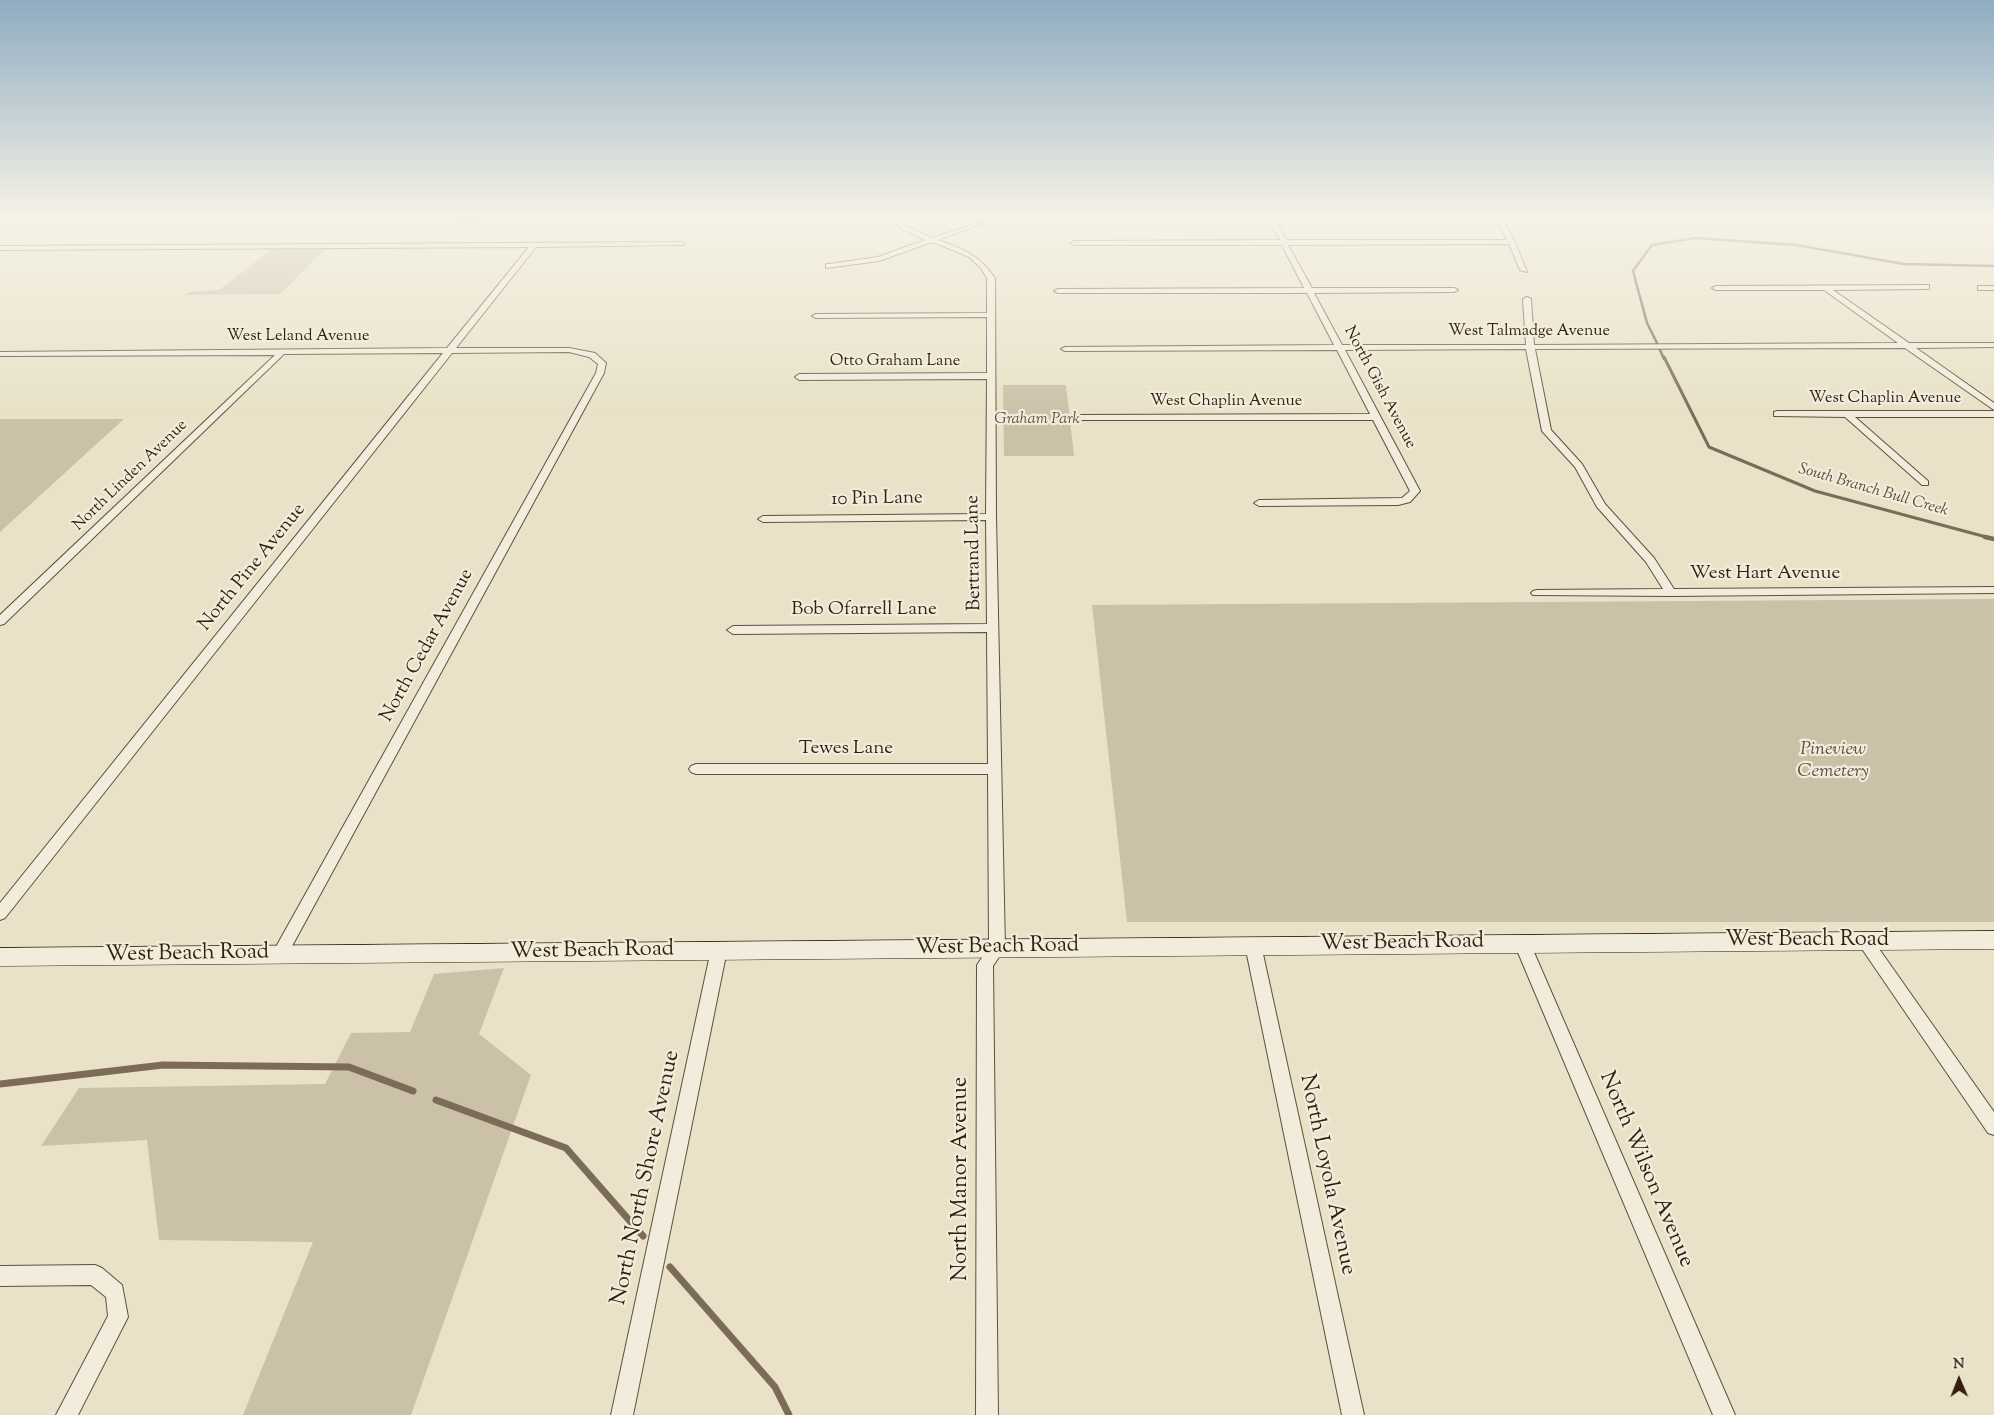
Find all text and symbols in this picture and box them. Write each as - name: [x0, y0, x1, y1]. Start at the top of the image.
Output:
- street label: West Talmadge Avenue: [1448, 322, 1610, 342]
- street label: North Gish Avenue: [1339, 324, 1419, 452]
- street label: West Leland Avenue: [227, 327, 369, 347]
- street label: Otto Graham Lane: [830, 352, 960, 372]
- street label: West Chaplin Avenue: [1809, 389, 1961, 409]
- street label: West Chaplin Avenue: [1150, 392, 1302, 412]
- park label: Graham Park: [994, 410, 1080, 430]
- street label: North Linden Avenue: [70, 416, 192, 536]
- water label: South Branch Bull Creek: [1796, 460, 1950, 522]
- street label: 10 Pin Lane: [831, 488, 923, 512]
- street label: Bertrand Lane: [963, 495, 987, 611]
- street label: North Pine Avenue: [195, 500, 311, 636]
- street label: West Hart Avenue: [1690, 564, 1840, 586]
- street label: North Cedar Avenue: [376, 565, 480, 727]
- street label: Bob Ofarrell Lane: [791, 600, 937, 622]
- street label: Tewes Lane: [799, 739, 893, 761]
- park label: Pineview Cemetery: [1797, 740, 1869, 784]
- street label: West Beach Road: [1725, 928, 1889, 954]
- street label: West Beach Road: [1320, 929, 1484, 959]
- street label: West Beach Road: [915, 933, 1079, 963]
- street label: West Beach Road: [510, 937, 674, 967]
- street label: West Beach Road: [105, 940, 269, 970]
- street label: North North Shore Avenue: [607, 1048, 687, 1308]
- street label: North Wilson Avenue: [1592, 1068, 1698, 1272]
- street label: North Loyola Avenue: [1292, 1072, 1360, 1278]
- street label: North Manor Avenue: [949, 1077, 975, 1281]
- north arrow: [1934, 1355, 1984, 1405]
- text: N: [1953, 1355, 1965, 1375]

